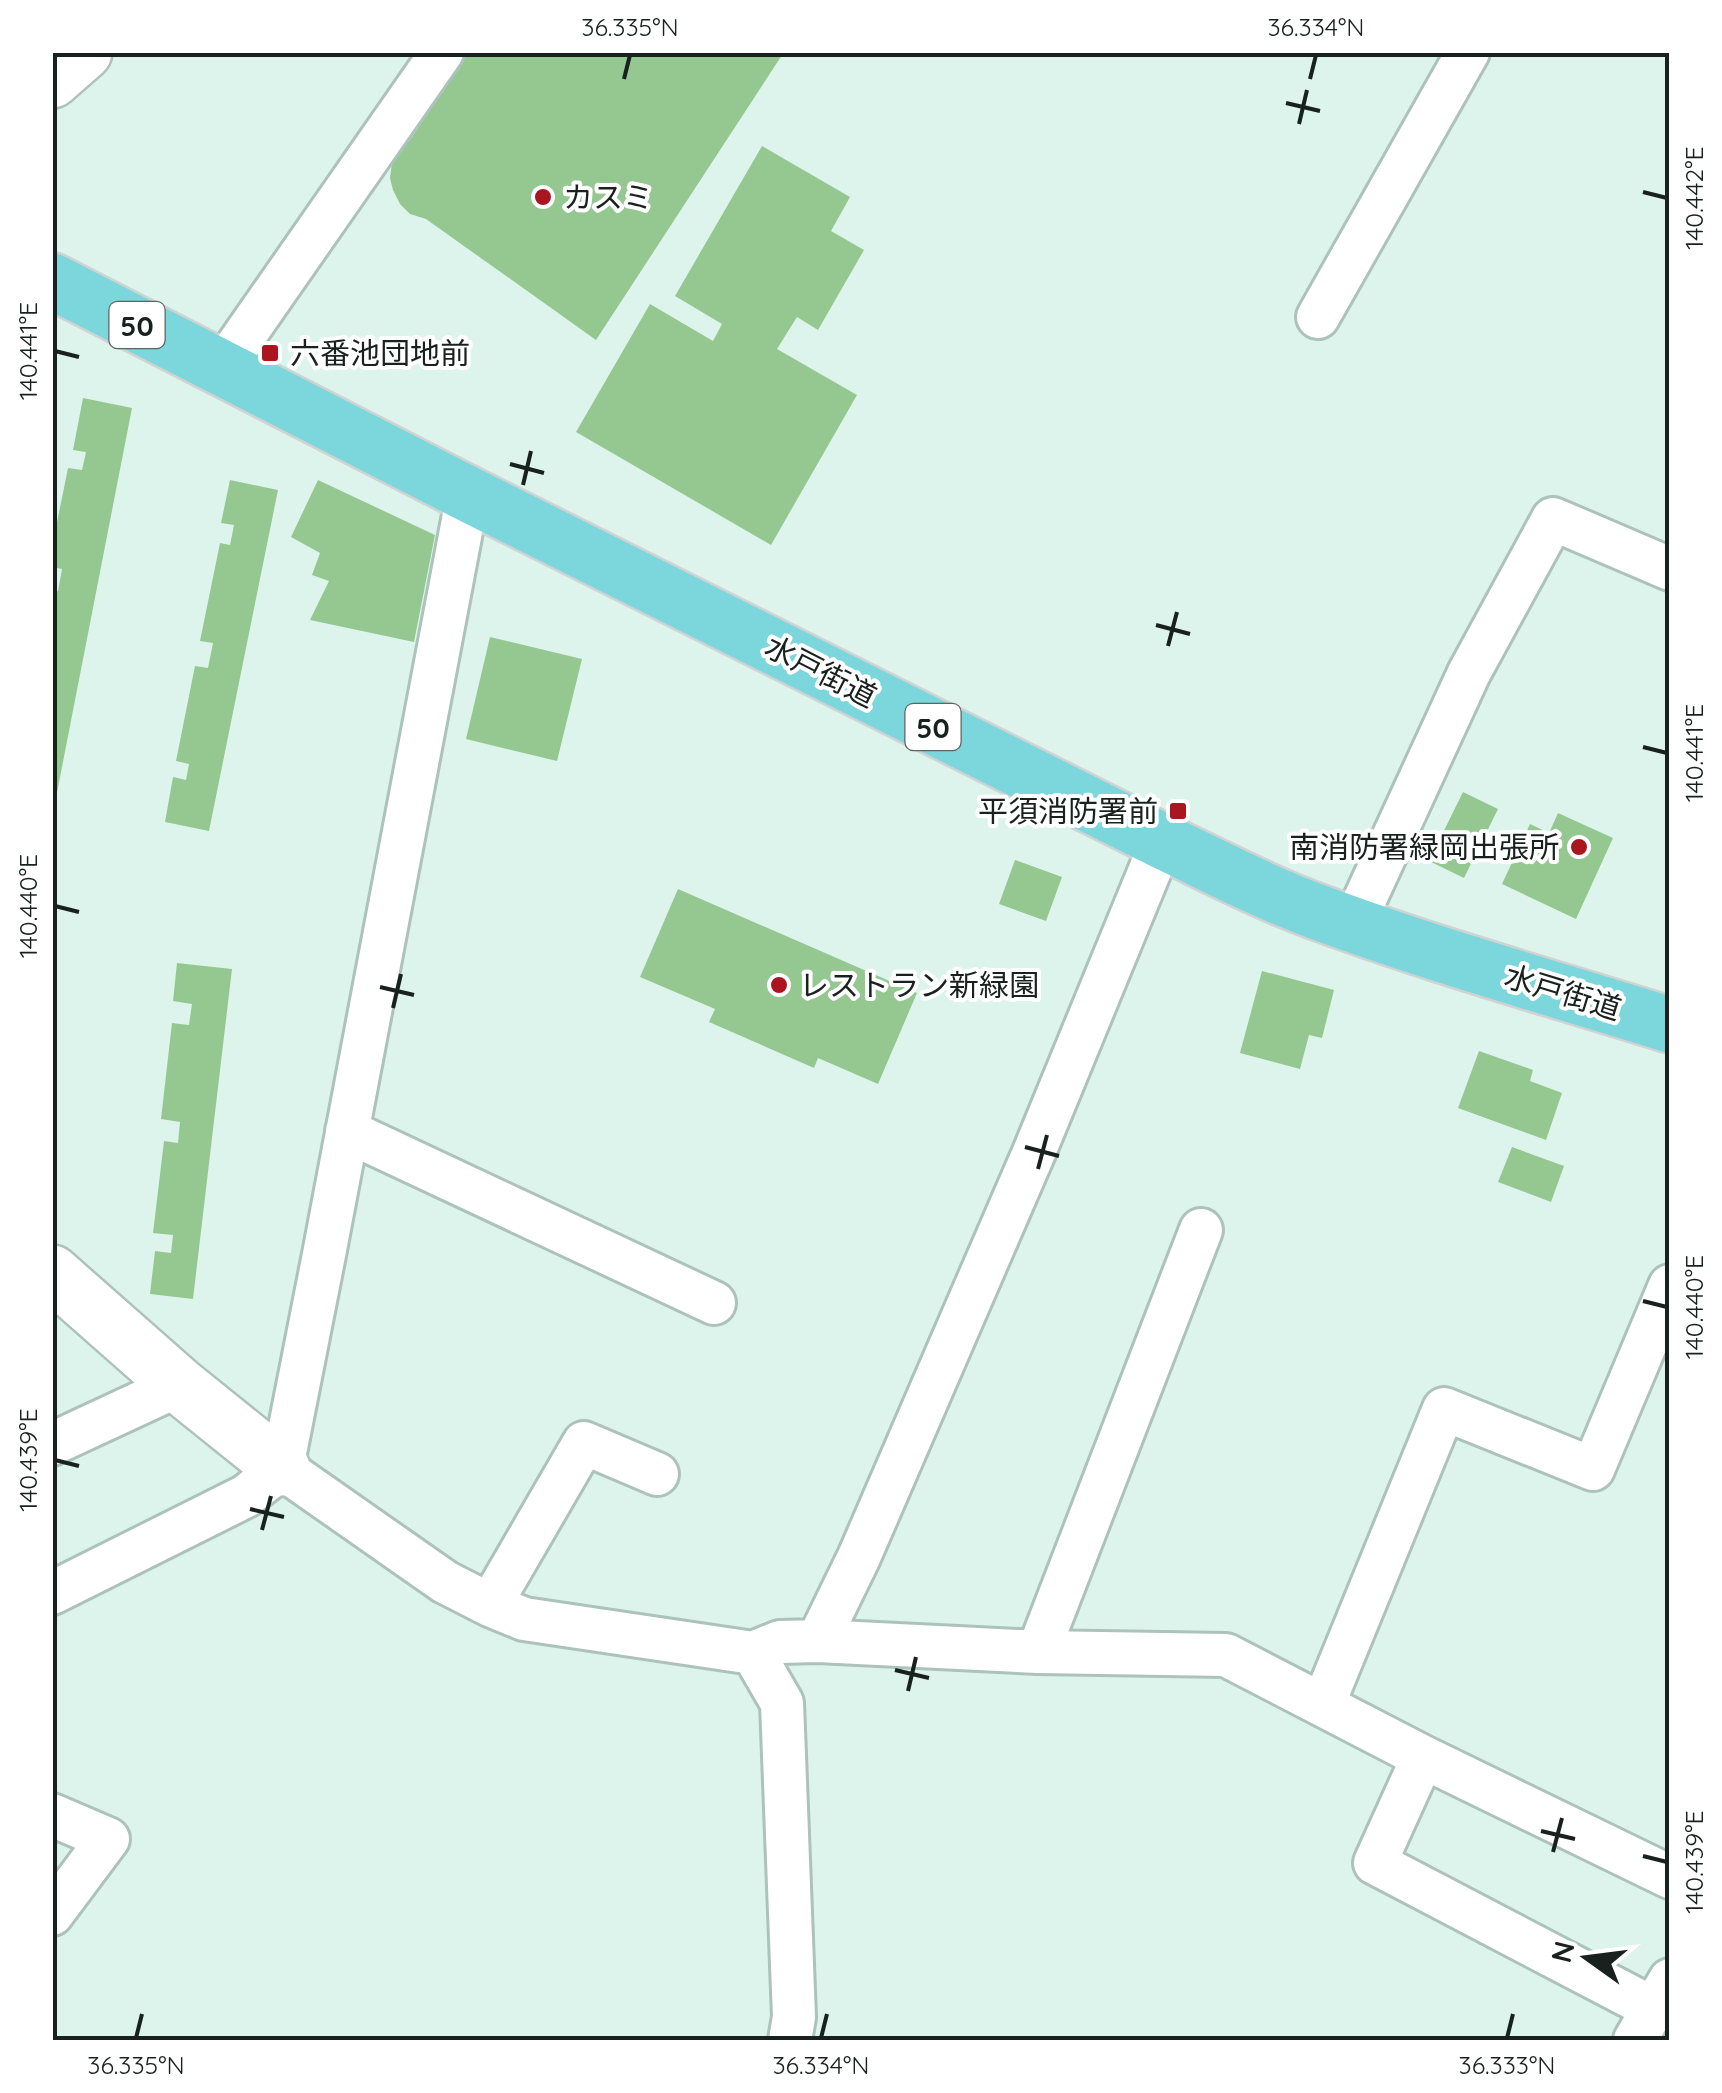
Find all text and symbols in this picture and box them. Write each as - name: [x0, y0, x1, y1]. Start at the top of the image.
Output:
- text: 36.335°N: [581, 11, 679, 42]
- text: 36.334°N: [1268, 11, 1364, 42]
- text: 140.442°E: [1678, 146, 1709, 250]
- place label: カスミ: [563, 178, 653, 216]
- marker: カスミ: [532, 186, 554, 208]
- text: 140.441°E: [12, 302, 43, 400]
- road number: 50: [110, 302, 164, 348]
- place label: 六番池団地前: [290, 334, 470, 372]
- marker: 六番池団地前: [259, 342, 281, 364]
- street label: 水戸街道: [759, 627, 883, 715]
- road number: 50: [906, 704, 960, 750]
- text: 140.441°E: [1678, 704, 1709, 802]
- place label: 平須消防署前: [978, 792, 1158, 830]
- marker: 平須消防署前: [1167, 800, 1189, 822]
- place label: 南消防署緑岡出張所: [1289, 828, 1559, 866]
- marker: 南消防署緑岡出張所: [1568, 836, 1590, 858]
- text: 140.440°E: [12, 854, 43, 958]
- street label: 水戸街道: [1500, 956, 1626, 1028]
- place label: レストラン新緑園: [799, 966, 1039, 1004]
- marker: レストラン新緑園: [768, 974, 790, 996]
- text: 140.440°E: [1678, 1255, 1709, 1359]
- text: 140.439°E: [12, 1408, 43, 1512]
- text: 140.439°E: [1678, 1810, 1709, 1914]
- north arrow: [1537, 1908, 1637, 2008]
- text: N: [1543, 1938, 1582, 1966]
- text: 36.335°N: [87, 2049, 185, 2080]
- text: 36.334°N: [773, 2049, 869, 2080]
- text: 36.333°N: [1459, 2049, 1555, 2080]

